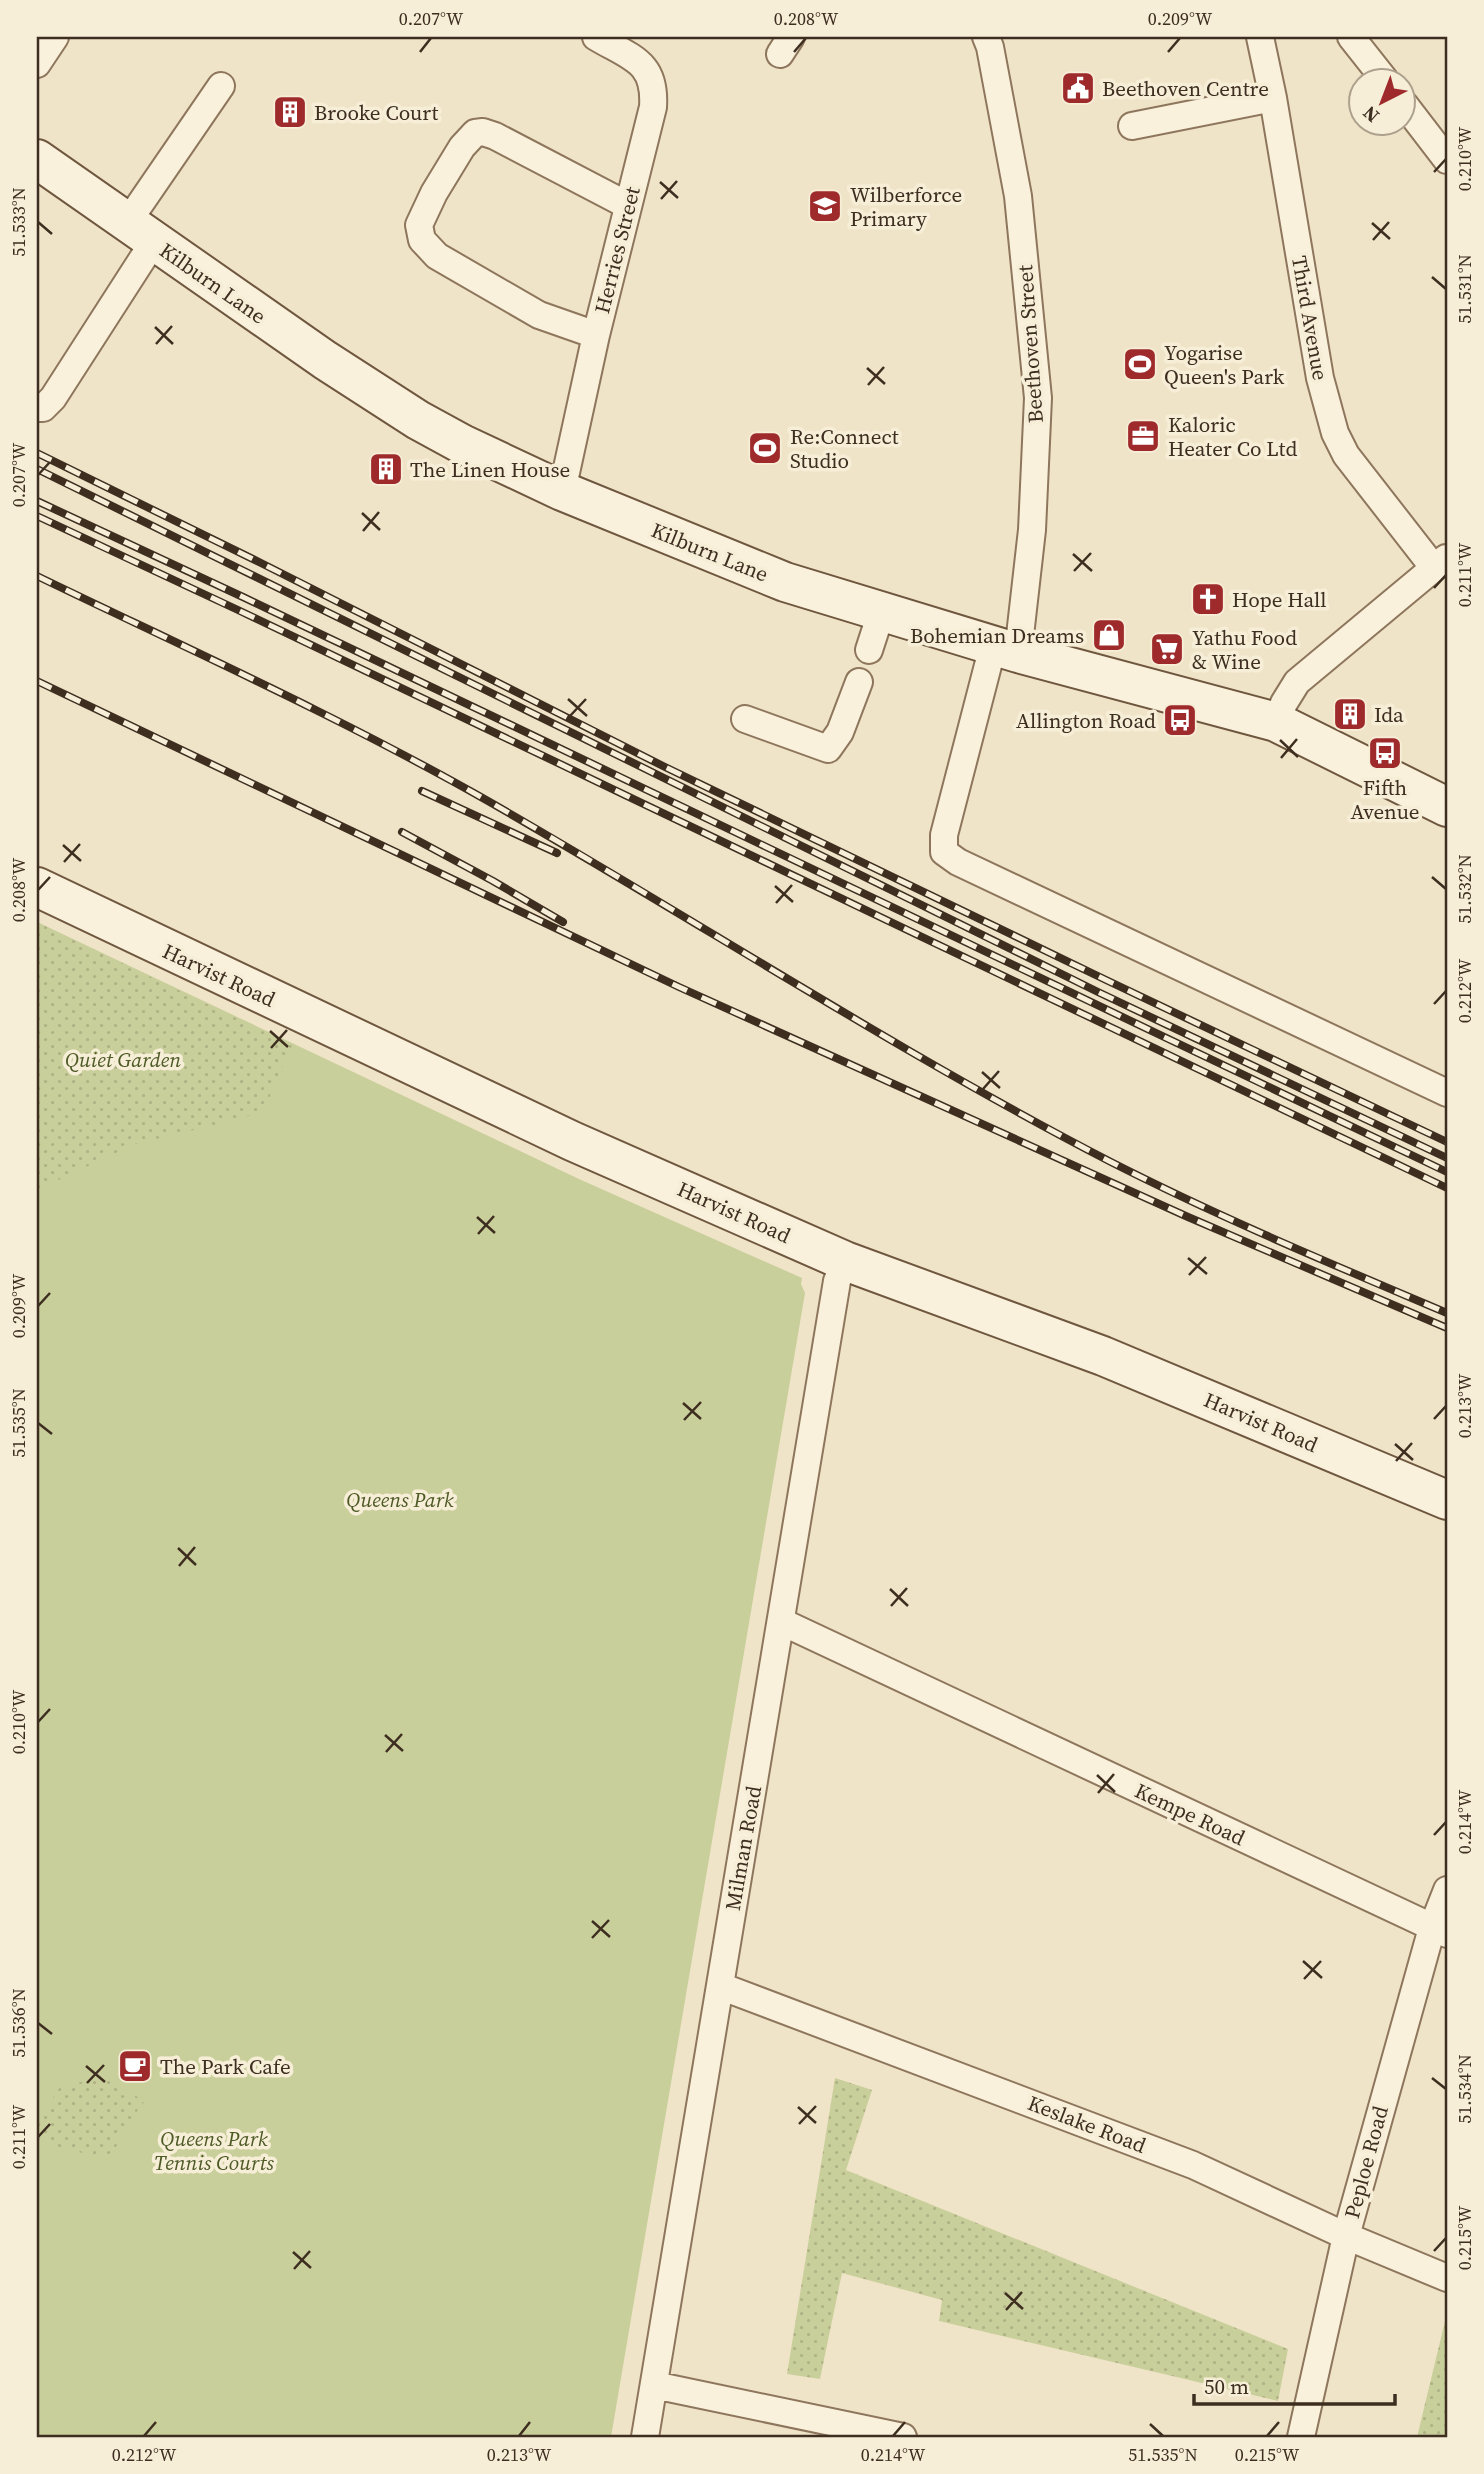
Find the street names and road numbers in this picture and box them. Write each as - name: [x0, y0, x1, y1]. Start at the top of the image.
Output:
- street label: Herries Street: [587, 183, 647, 317]
- street label: Kilburn Lane: [154, 236, 272, 330]
- street label: Third Avenue: [1285, 253, 1335, 383]
- street label: Beethoven Street: [1010, 264, 1050, 424]
- street label: Kilburn Lane: [647, 515, 773, 589]
- street label: Harvist Road: [158, 936, 280, 1014]
- street label: Harvist Road: [673, 1174, 795, 1250]
- street label: Harvist Road: [1200, 1385, 1322, 1459]
- street label: Kempe Road: [1130, 1776, 1250, 1852]
- street label: Milman Road: [718, 1783, 768, 1913]
- street label: Keslake Road: [1024, 2088, 1150, 2160]
- street label: Peploe Road: [1337, 2102, 1395, 2222]

